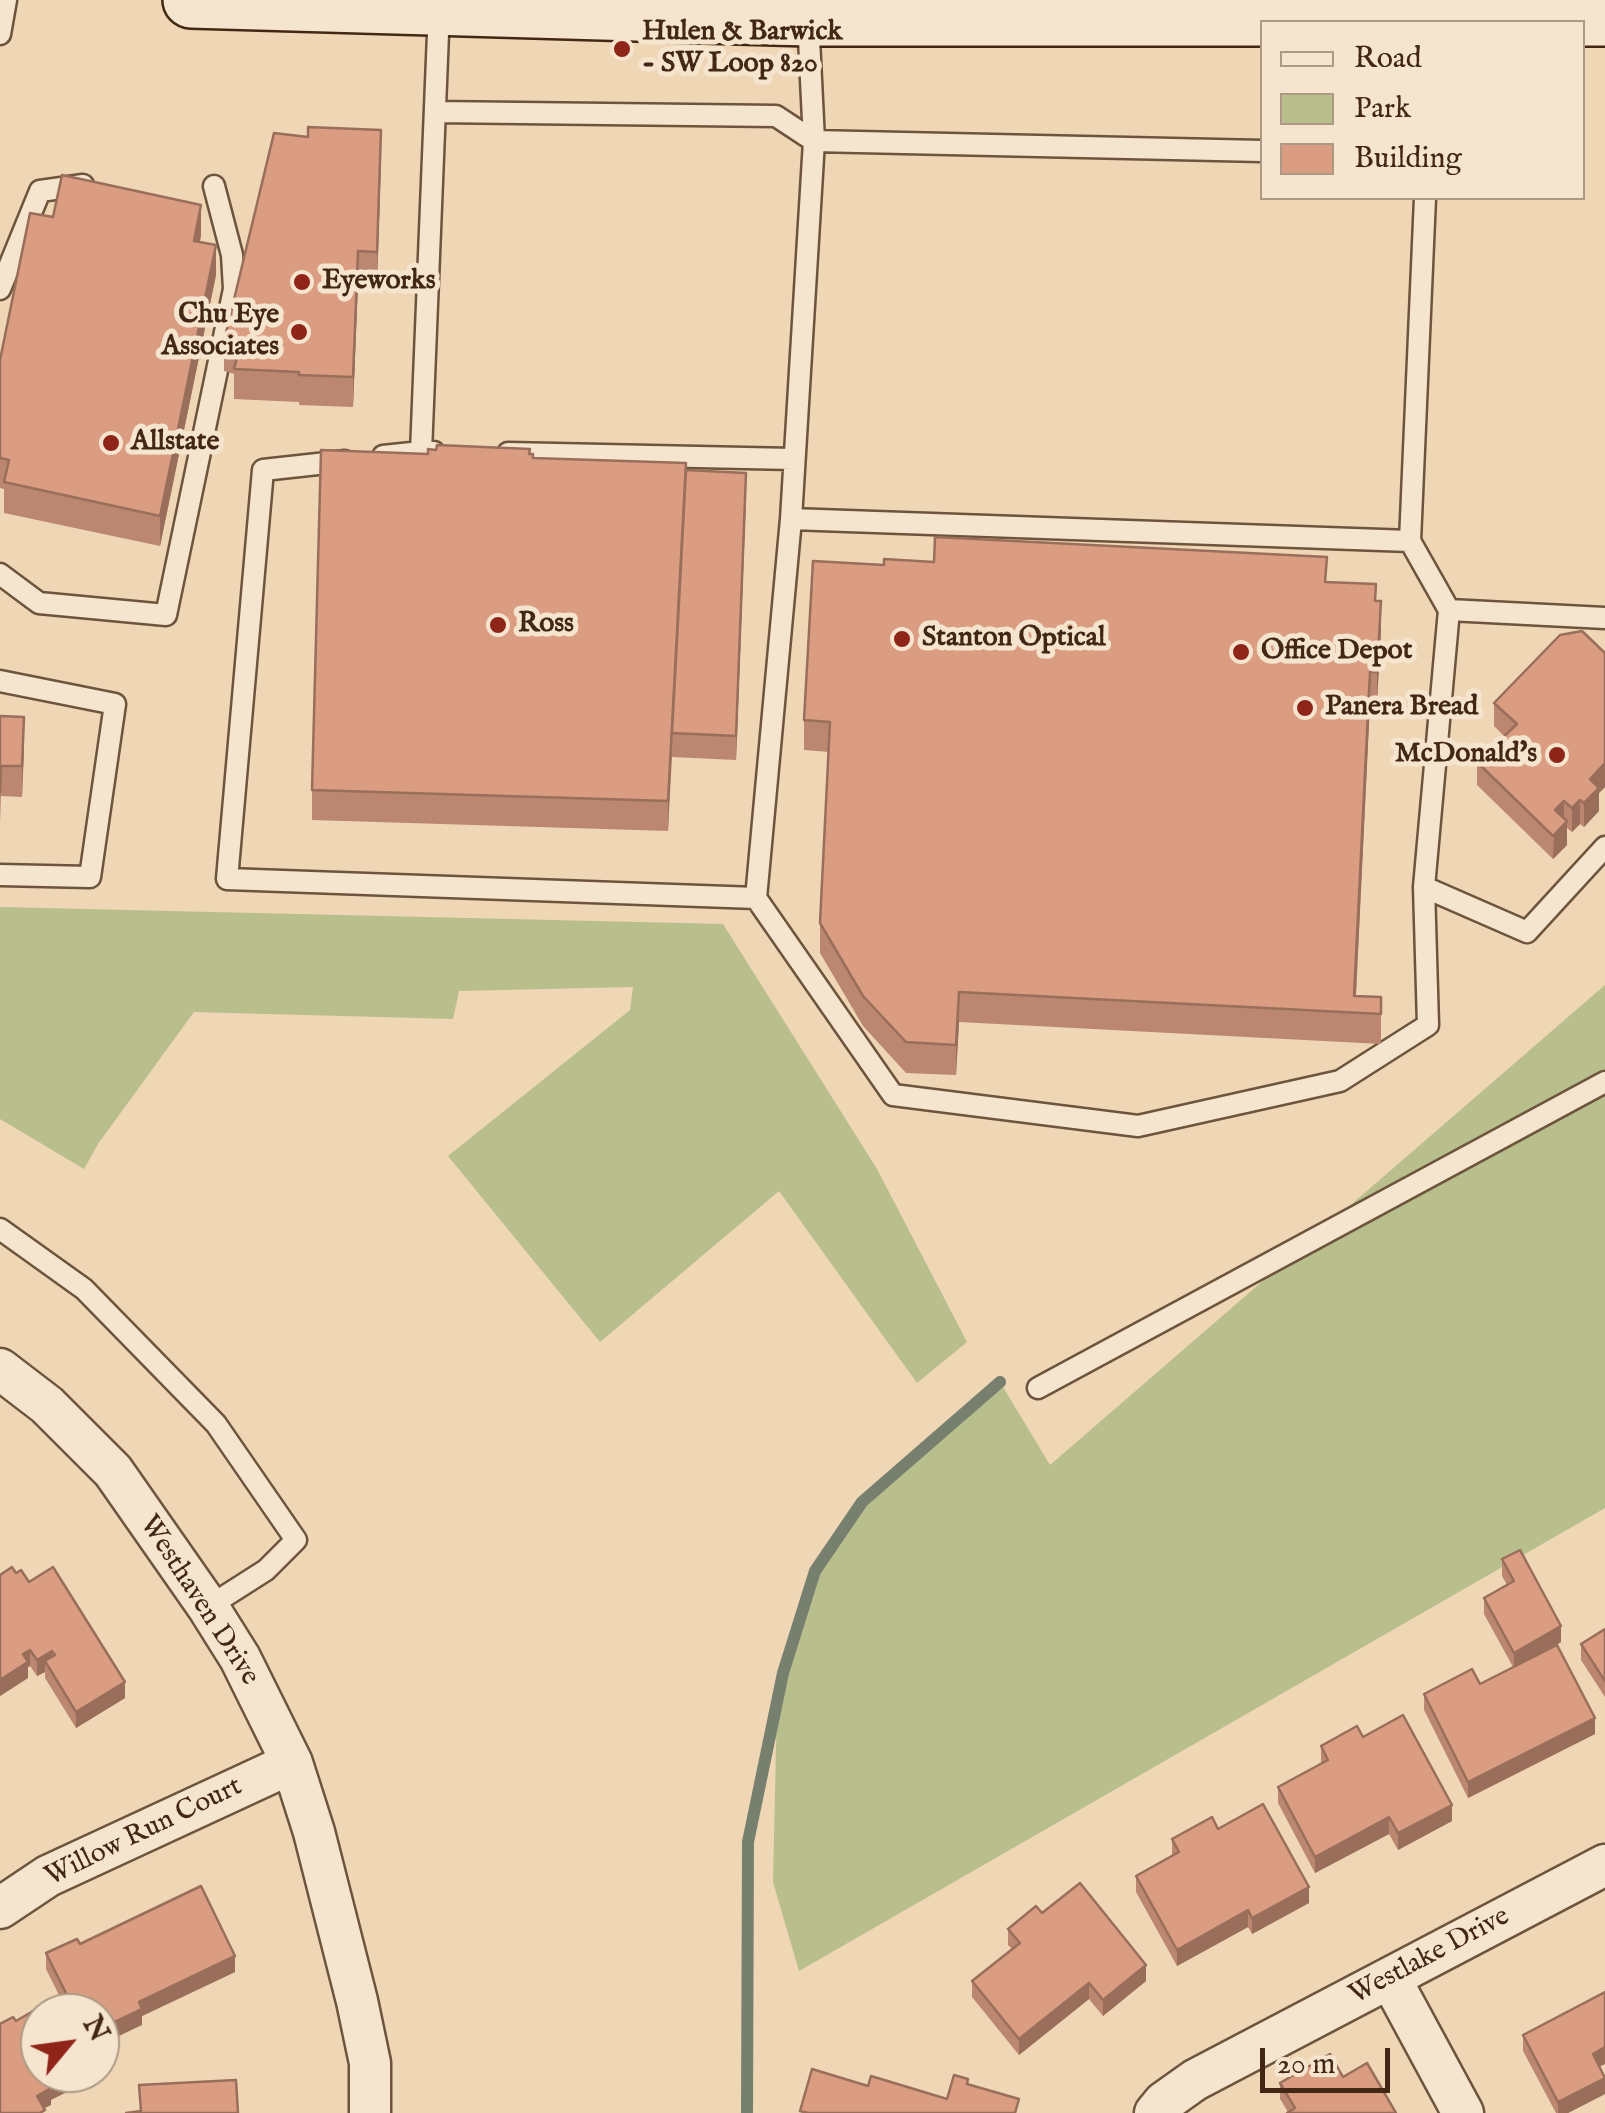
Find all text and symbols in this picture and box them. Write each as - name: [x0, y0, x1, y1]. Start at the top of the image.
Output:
- place label: Hulen & Barwick - SW Loop 820: [642, 16, 842, 82]
- legend: [1260, 20, 1585, 200]
- marker: Hulen & Barwick - SW Loop 820: [611, 38, 633, 60]
- text: Road: [1354, 40, 1422, 78]
- text: Park: [1354, 90, 1411, 128]
- text: Building: [1354, 140, 1462, 178]
- place label: Eyeworks: [322, 265, 436, 299]
- marker: Eyeworks: [291, 271, 313, 293]
- place label: Chu Eye Associates: [161, 299, 279, 365]
- marker: Chu Eye Associates: [288, 321, 310, 343]
- place label: Allstate: [131, 426, 219, 460]
- marker: Allstate: [100, 432, 122, 454]
- place label: Ross: [518, 608, 574, 642]
- marker: Ross: [487, 614, 509, 636]
- place label: Stanton Optical: [922, 622, 1106, 656]
- marker: Stanton Optical: [891, 628, 913, 650]
- place label: Office Depot: [1261, 635, 1412, 669]
- marker: Office Depot: [1230, 641, 1252, 663]
- place label: Panera Bread: [1325, 691, 1478, 725]
- marker: Panera Bread: [1294, 697, 1316, 719]
- place label: McDonald's: [1395, 738, 1537, 772]
- marker: McDonald's: [1546, 744, 1568, 766]
- street label: Westhaven Drive: [131, 1510, 265, 1692]
- street label: Willow Run Court: [40, 1771, 248, 1895]
- street label: Westlake Drive: [1344, 1901, 1516, 2013]
- north arrow: [20, 1993, 120, 2093]
- text: N: [74, 2010, 116, 2048]
- scale bar: [1265, 2028, 1395, 2090]
- text: 20 m: [1277, 2046, 1336, 2084]

